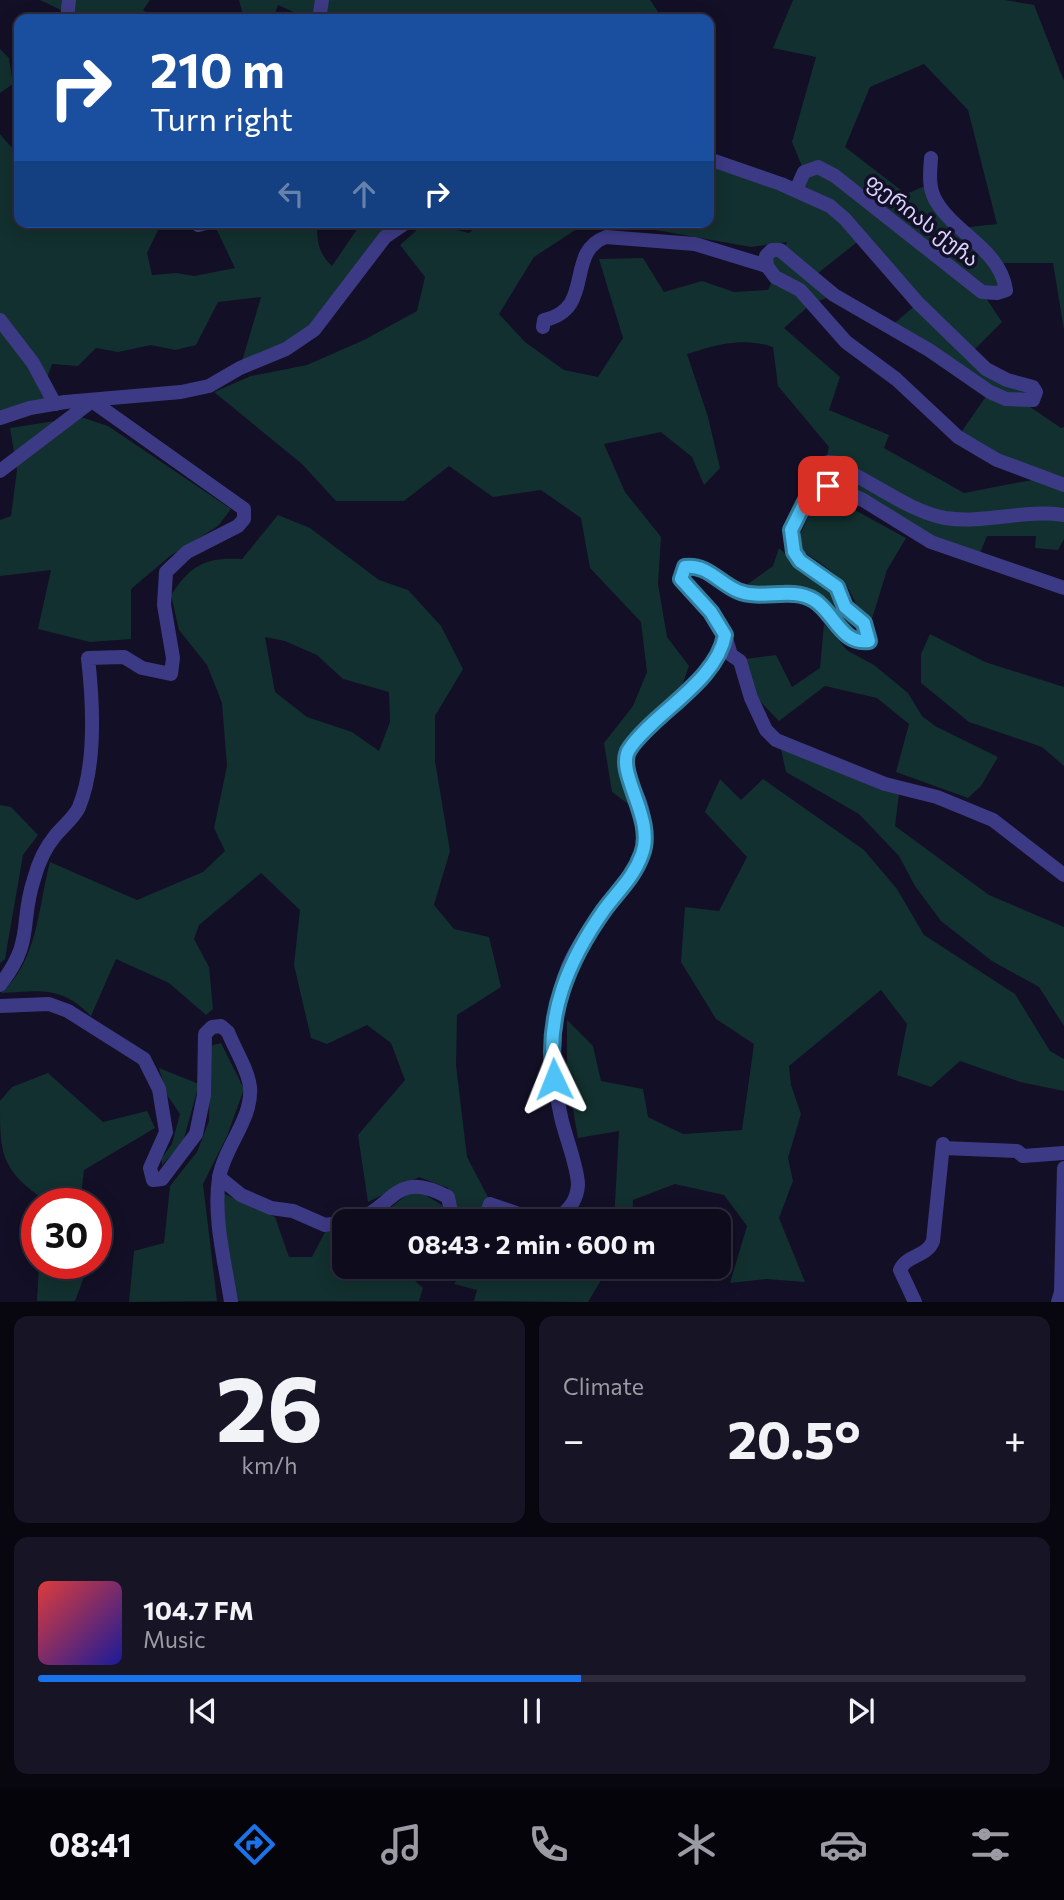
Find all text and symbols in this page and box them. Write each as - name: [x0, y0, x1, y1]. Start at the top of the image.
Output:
- text: 210 m: [150, 38, 285, 98]
- icon: right: [35, 42, 126, 133]
- text: Turn right: [150, 98, 293, 138]
- street label: ფერიას ქუჩა: [861, 167, 985, 272]
- icon: left: [272, 175, 310, 213]
- icon: ahead: [345, 175, 383, 213]
- icon: right: [418, 175, 456, 213]
- pin: [798, 456, 858, 516]
- icon: arrive: [809, 467, 847, 505]
- position arrow: [517, 1042, 591, 1116]
- speed limit sign: 30: [21, 1188, 112, 1279]
- text: 08:43 · 2 min · 600 m: [408, 1228, 655, 1259]
- text: 26: [216, 1349, 323, 1461]
- text: Climate: [563, 1372, 644, 1400]
- text: 20.5°: [727, 1406, 861, 1470]
- text: −: [563, 1415, 585, 1462]
- text: +: [1004, 1415, 1026, 1462]
- text: km/h: [242, 1451, 297, 1479]
- text: 104.7 FM: [143, 1594, 254, 1625]
- text: Music: [143, 1625, 206, 1653]
- icon: previous: [184, 1692, 222, 1730]
- icon: pause: [513, 1692, 551, 1730]
- icon: next: [842, 1692, 880, 1730]
- icon: directions: [230, 1820, 279, 1869]
- icon: music: [377, 1820, 426, 1869]
- icon: phone: [524, 1820, 573, 1869]
- icon: climate: [672, 1820, 721, 1869]
- icon: car: [819, 1820, 868, 1869]
- icon: filters: [966, 1820, 1015, 1869]
- text: 08:41: [49, 1824, 132, 1864]

